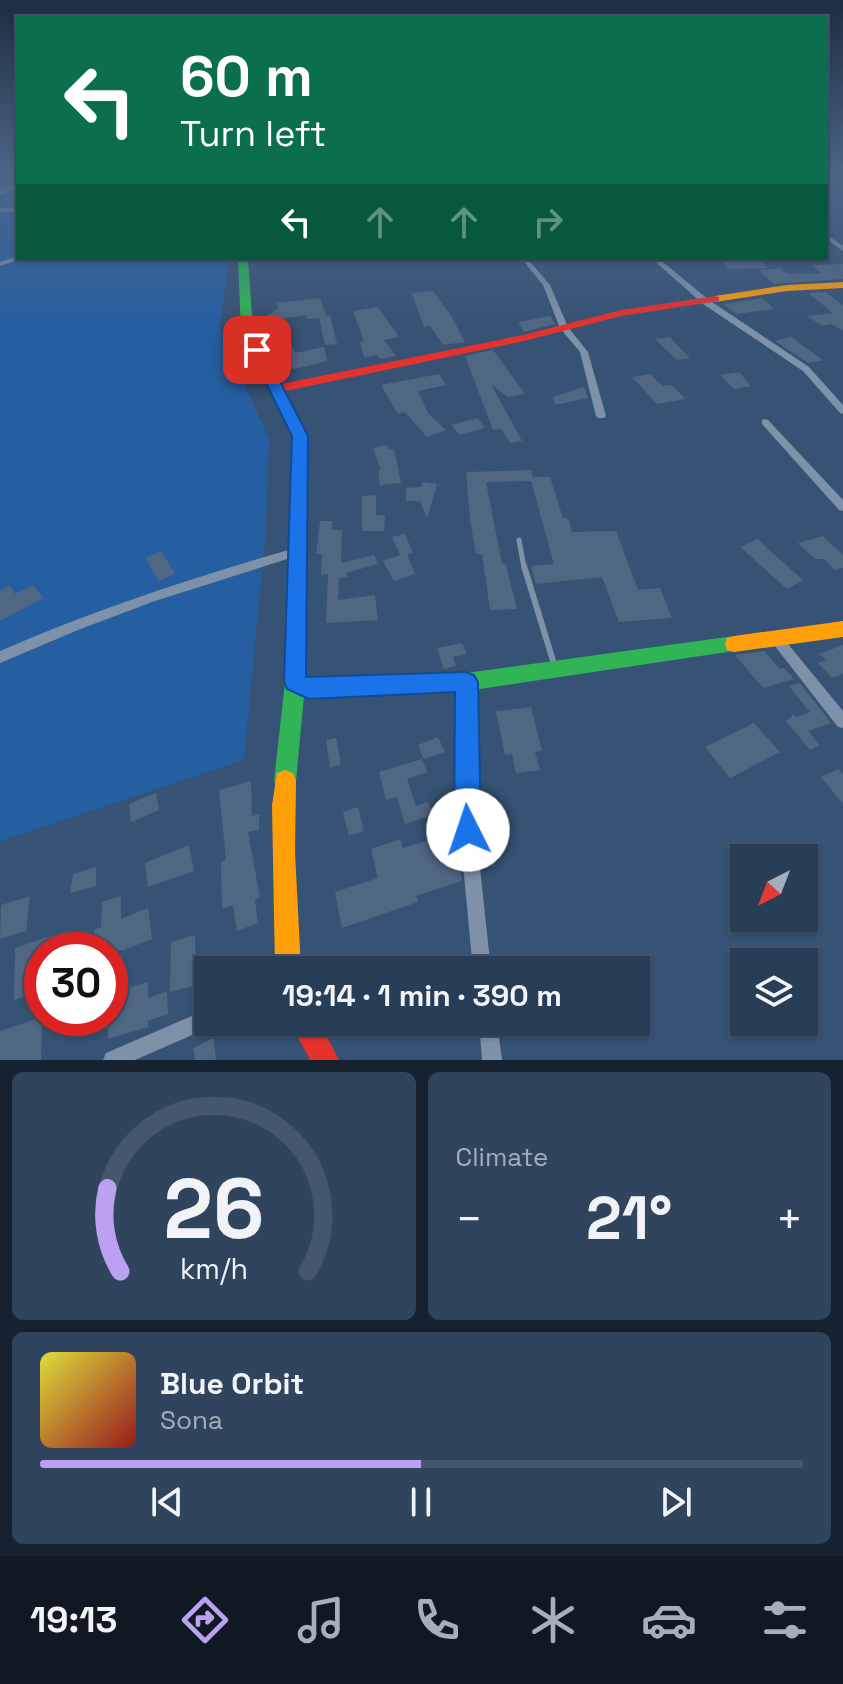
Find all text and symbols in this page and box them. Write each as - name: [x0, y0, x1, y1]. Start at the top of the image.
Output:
- text: 60 m: [180, 41, 313, 112]
- icon: left: [48, 48, 152, 152]
- text: Turn left: [180, 111, 327, 157]
- icon: left: [274, 200, 318, 244]
- icon: ahead: [358, 200, 402, 244]
- icon: ahead: [442, 200, 486, 244]
- icon: right: [526, 200, 570, 244]
- pin: [223, 316, 291, 384]
- icon: arrive: [235, 328, 279, 372]
- position arrow: [426, 788, 510, 872]
- north arrow: [730, 844, 818, 932]
- map controls: [730, 844, 818, 1036]
- speed limit sign: 30: [24, 932, 128, 1036]
- button: layers: [730, 948, 818, 1036]
- text: 19:14 · 1 min · 390 m: [282, 976, 562, 1015]
- text: Climate: [456, 1140, 548, 1174]
- text: 26: [163, 1156, 264, 1262]
- text: 21°: [586, 1180, 672, 1257]
- text: −: [456, 1191, 483, 1247]
- text: +: [776, 1191, 803, 1247]
- text: km/h: [180, 1251, 248, 1287]
- text: Blue Orbit: [160, 1364, 304, 1403]
- text: Sona: [160, 1403, 223, 1437]
- icon: previous: [145, 1480, 189, 1524]
- icon: pause: [399, 1480, 443, 1524]
- icon: next: [654, 1480, 698, 1524]
- icon: directions: [177, 1592, 233, 1648]
- icon: music: [293, 1592, 349, 1648]
- icon: phone: [409, 1592, 465, 1648]
- icon: climate: [525, 1592, 581, 1648]
- icon: car: [641, 1592, 697, 1648]
- icon: filters: [757, 1592, 813, 1648]
- text: 19:13: [30, 1597, 117, 1643]

